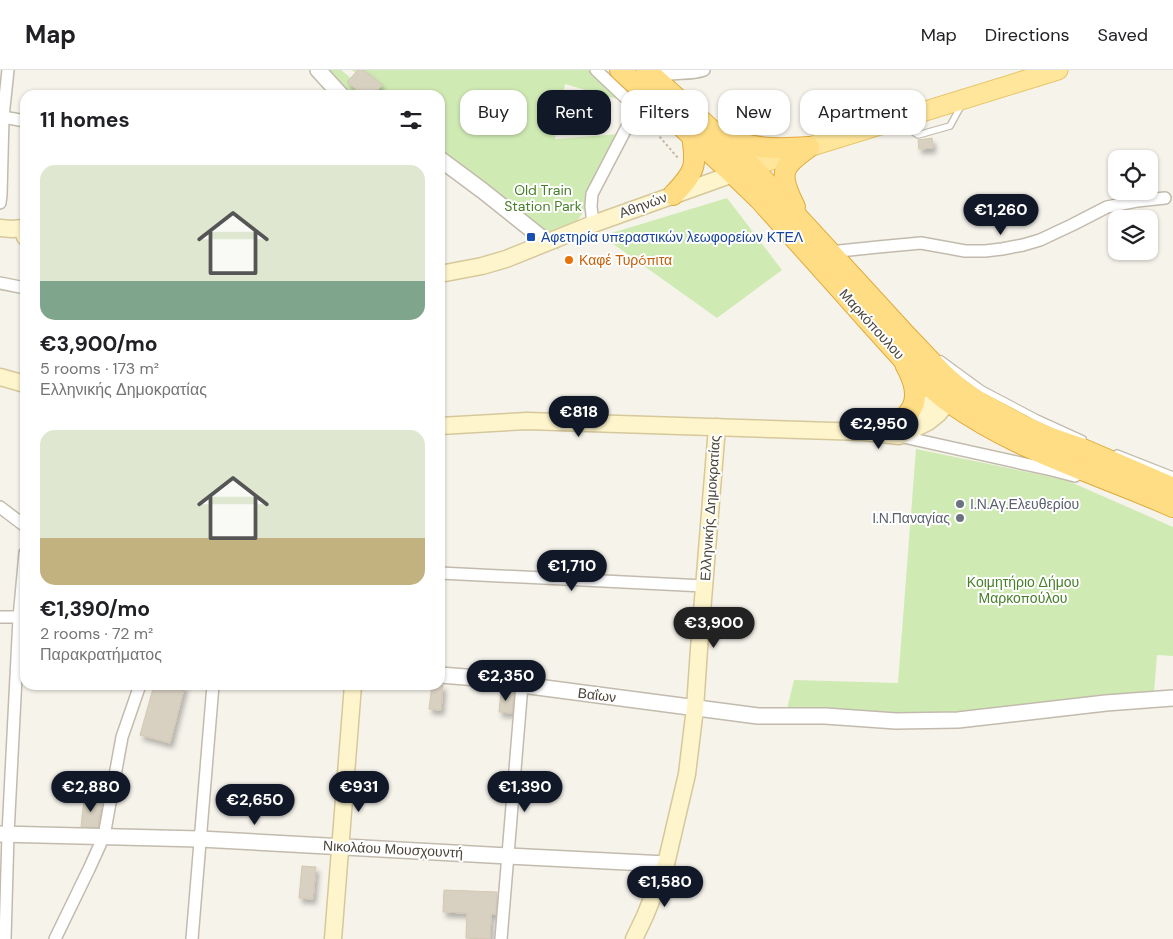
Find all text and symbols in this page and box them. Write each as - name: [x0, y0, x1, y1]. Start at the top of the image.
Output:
- text: Map: [25, 19, 76, 50]
- text: Map: [921, 23, 957, 47]
- text: Directions: [985, 23, 1070, 47]
- text: Saved: [1098, 23, 1148, 47]
- chip: Buy: [460, 90, 527, 135]
- chip: Rent: [537, 90, 611, 135]
- chip: Filters: [621, 90, 708, 135]
- chip: New: [718, 90, 790, 135]
- chip: Apartment: [800, 90, 926, 135]
- text: 11 homes: [40, 106, 130, 134]
- icon: filters: [397, 106, 425, 134]
- map controls: [1108, 150, 1158, 260]
- button: locate: [1108, 150, 1158, 200]
- park label: Old Train Station Park: [504, 181, 582, 215]
- street label: Αθηνών: [617, 188, 669, 222]
- pin: €1,260: [960, 194, 1042, 236]
- icon: home: [188, 198, 278, 288]
- text: €1,260: [974, 199, 1028, 220]
- button: layers: [1108, 210, 1158, 260]
- place label: Αφετηρία υπεραστικών λεωφορείων ΚΤΕΛ: [541, 228, 804, 246]
- marker: Αφετηρία υπεραστικών λεωφορείων ΚΤΕΛ: [525, 231, 537, 243]
- place label: Καφέ Τυρóπιτα: [579, 251, 672, 269]
- marker: Καφέ Τυρóπιτα: [563, 254, 575, 266]
- street label: Μαρκόπουλου: [836, 285, 908, 363]
- text: €3,900/mo: [40, 330, 158, 358]
- text: 5 rooms · 173 m²: [40, 358, 159, 379]
- text: Ελληνικής Δημοκρατίας: [40, 379, 207, 400]
- pin: €818: [549, 396, 609, 438]
- text: €818: [560, 401, 598, 422]
- pin: €2,950: [838, 408, 920, 450]
- text: €2,950: [850, 413, 908, 434]
- street label: Ελληνικής Δημοκρατίας: [696, 434, 724, 581]
- icon: home: [188, 463, 278, 553]
- place label: Ι.Ν.Αγ.Ελευθερίου: [970, 495, 1079, 513]
- marker: Ι.Ν.Αγ.Ελευθερίου: [954, 498, 966, 510]
- place label: Ι.Ν.Παναγίας: [872, 509, 950, 527]
- marker: Ι.Ν.Παναγίας: [954, 512, 966, 524]
- pin: €1,710: [531, 550, 613, 592]
- text: €1,710: [548, 555, 596, 576]
- park label: Κοιμητήριο Δήμου Μαρκοπούλου: [967, 573, 1079, 607]
- text: €1,390/mo: [40, 595, 150, 623]
- pin: €3,900: [673, 606, 755, 649]
- text: €3,900: [685, 612, 743, 633]
- text: 2 rooms · 72 m²: [40, 623, 153, 644]
- text: Παρακρατήματος: [40, 644, 162, 665]
- pin: €2,350: [465, 660, 547, 702]
- text: €2,350: [478, 665, 534, 686]
- street label: Βαΐων: [577, 684, 617, 706]
- pin: €2,880: [50, 770, 132, 813]
- pin: €931: [329, 770, 389, 813]
- pin: €1,390: [484, 770, 566, 813]
- text: €2,880: [62, 776, 120, 797]
- text: €931: [340, 776, 378, 797]
- text: €1,390: [498, 776, 552, 797]
- pin: €2,650: [214, 784, 296, 826]
- text: €2,650: [227, 789, 283, 810]
- street label: Νικολάου Μουσχουντή: [323, 836, 463, 862]
- pin: €1,580: [624, 866, 706, 908]
- text: €1,580: [638, 871, 692, 892]

